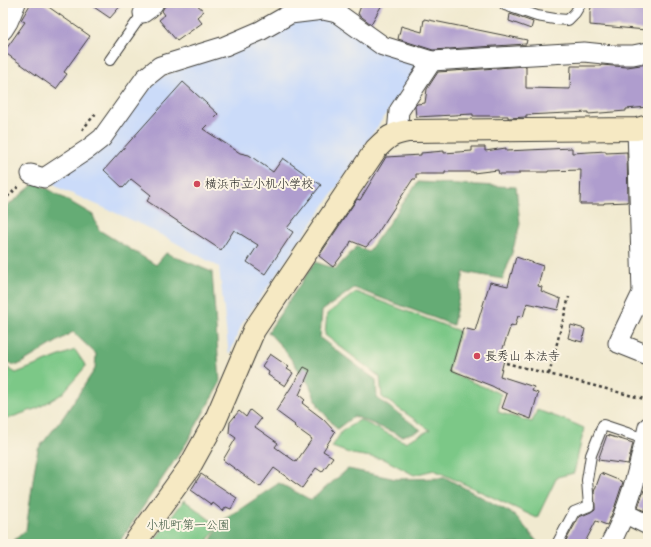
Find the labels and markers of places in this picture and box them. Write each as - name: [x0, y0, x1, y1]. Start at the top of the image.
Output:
- place label: 横浜市立小机小学校: [205, 177, 313, 191]
- marker: 横浜市立小机小学校: [192, 179, 202, 189]
- place label: 長秀山 本法寺: [485, 349, 560, 363]
- marker: 長秀山 本法寺: [472, 351, 482, 361]

